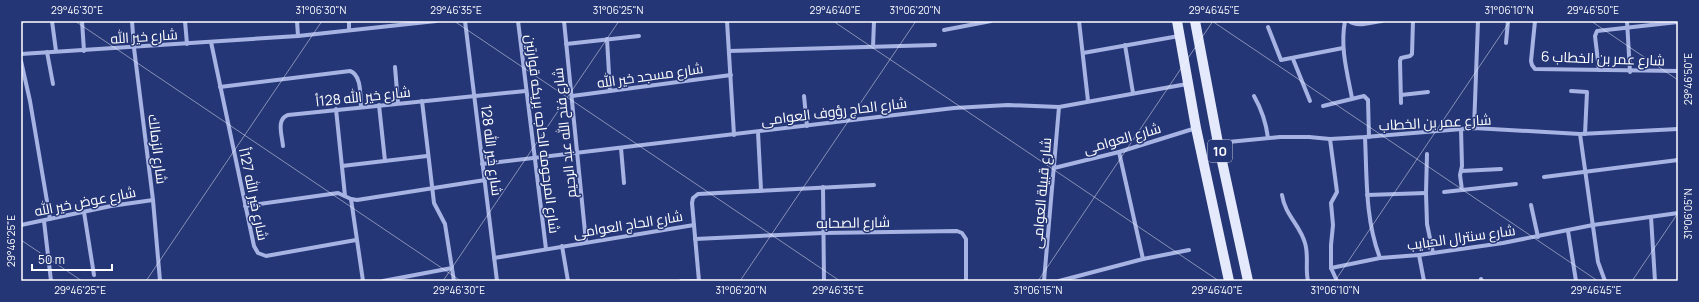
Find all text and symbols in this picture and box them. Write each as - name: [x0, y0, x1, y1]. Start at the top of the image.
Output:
- text: 29°46'30"E: [51, 3, 103, 17]
- text: 31°06'30"N: [296, 3, 347, 17]
- text: 29°46'35"E: [430, 3, 482, 17]
- text: 31°06'25"N: [593, 3, 643, 17]
- text: 29°46'40"E: [809, 3, 861, 17]
- text: 31°06'20"N: [890, 3, 941, 17]
- text: 29°46'45"E: [1189, 3, 1240, 17]
- text: 31°06'10"N: [1484, 3, 1534, 17]
- text: 29°46'50"E: [1567, 3, 1619, 17]
- street label: شارع خير الله: [110, 24, 178, 48]
- street label: شارع المرحومه الحاجه بريكه قوارتين: [521, 33, 565, 235]
- street label: شارع عمر بن الخطاب 6: [1541, 46, 1665, 70]
- text: 29°46'50"E: [1681, 53, 1695, 105]
- street label: شارع مسجد خير الله: [596, 58, 704, 92]
- street label: شارع فتح الله عبد الرحيم: [548, 67, 581, 199]
- street label: شارع خير الله 128أ: [315, 82, 411, 110]
- street label: شارع الحاج رؤوف العوامى: [760, 93, 908, 129]
- street label: شارع خير الله 128: [477, 103, 507, 197]
- street label: شارع عمر بن الخطاب: [1378, 110, 1492, 134]
- street label: شارع الزمالك: [144, 113, 172, 185]
- street label: شارع العوامى: [1081, 118, 1163, 158]
- street label: شارع قبيلة العوامى: [1027, 137, 1055, 249]
- road number: 10: [1208, 140, 1232, 162]
- street label: شارع خير الله 127أ: [235, 146, 273, 242]
- street label: شارع عوض خير الله: [33, 182, 137, 220]
- text: 31°06'05"N: [1681, 188, 1695, 240]
- street label: شارع الحاج العوامى: [572, 206, 684, 242]
- street label: شارع الصحابه: [816, 212, 890, 232]
- text: 29°46'25"E: [4, 215, 18, 267]
- street label: شارع سنترال الحبايب: [1406, 220, 1516, 254]
- scale bar: [32, 246, 112, 272]
- text: 50 m: [38, 251, 65, 268]
- text: 29°46'25"E: [54, 283, 106, 297]
- text: 29°46'30"E: [433, 283, 485, 297]
- text: 31°06'20"N: [716, 283, 767, 297]
- text: 29°46'35"E: [812, 283, 864, 297]
- text: 31°06'15"N: [1014, 283, 1063, 297]
- text: 29°46'40"E: [1191, 283, 1243, 297]
- text: 31°06'10"N: [1310, 283, 1360, 297]
- text: 29°46'45"E: [1571, 283, 1622, 297]

